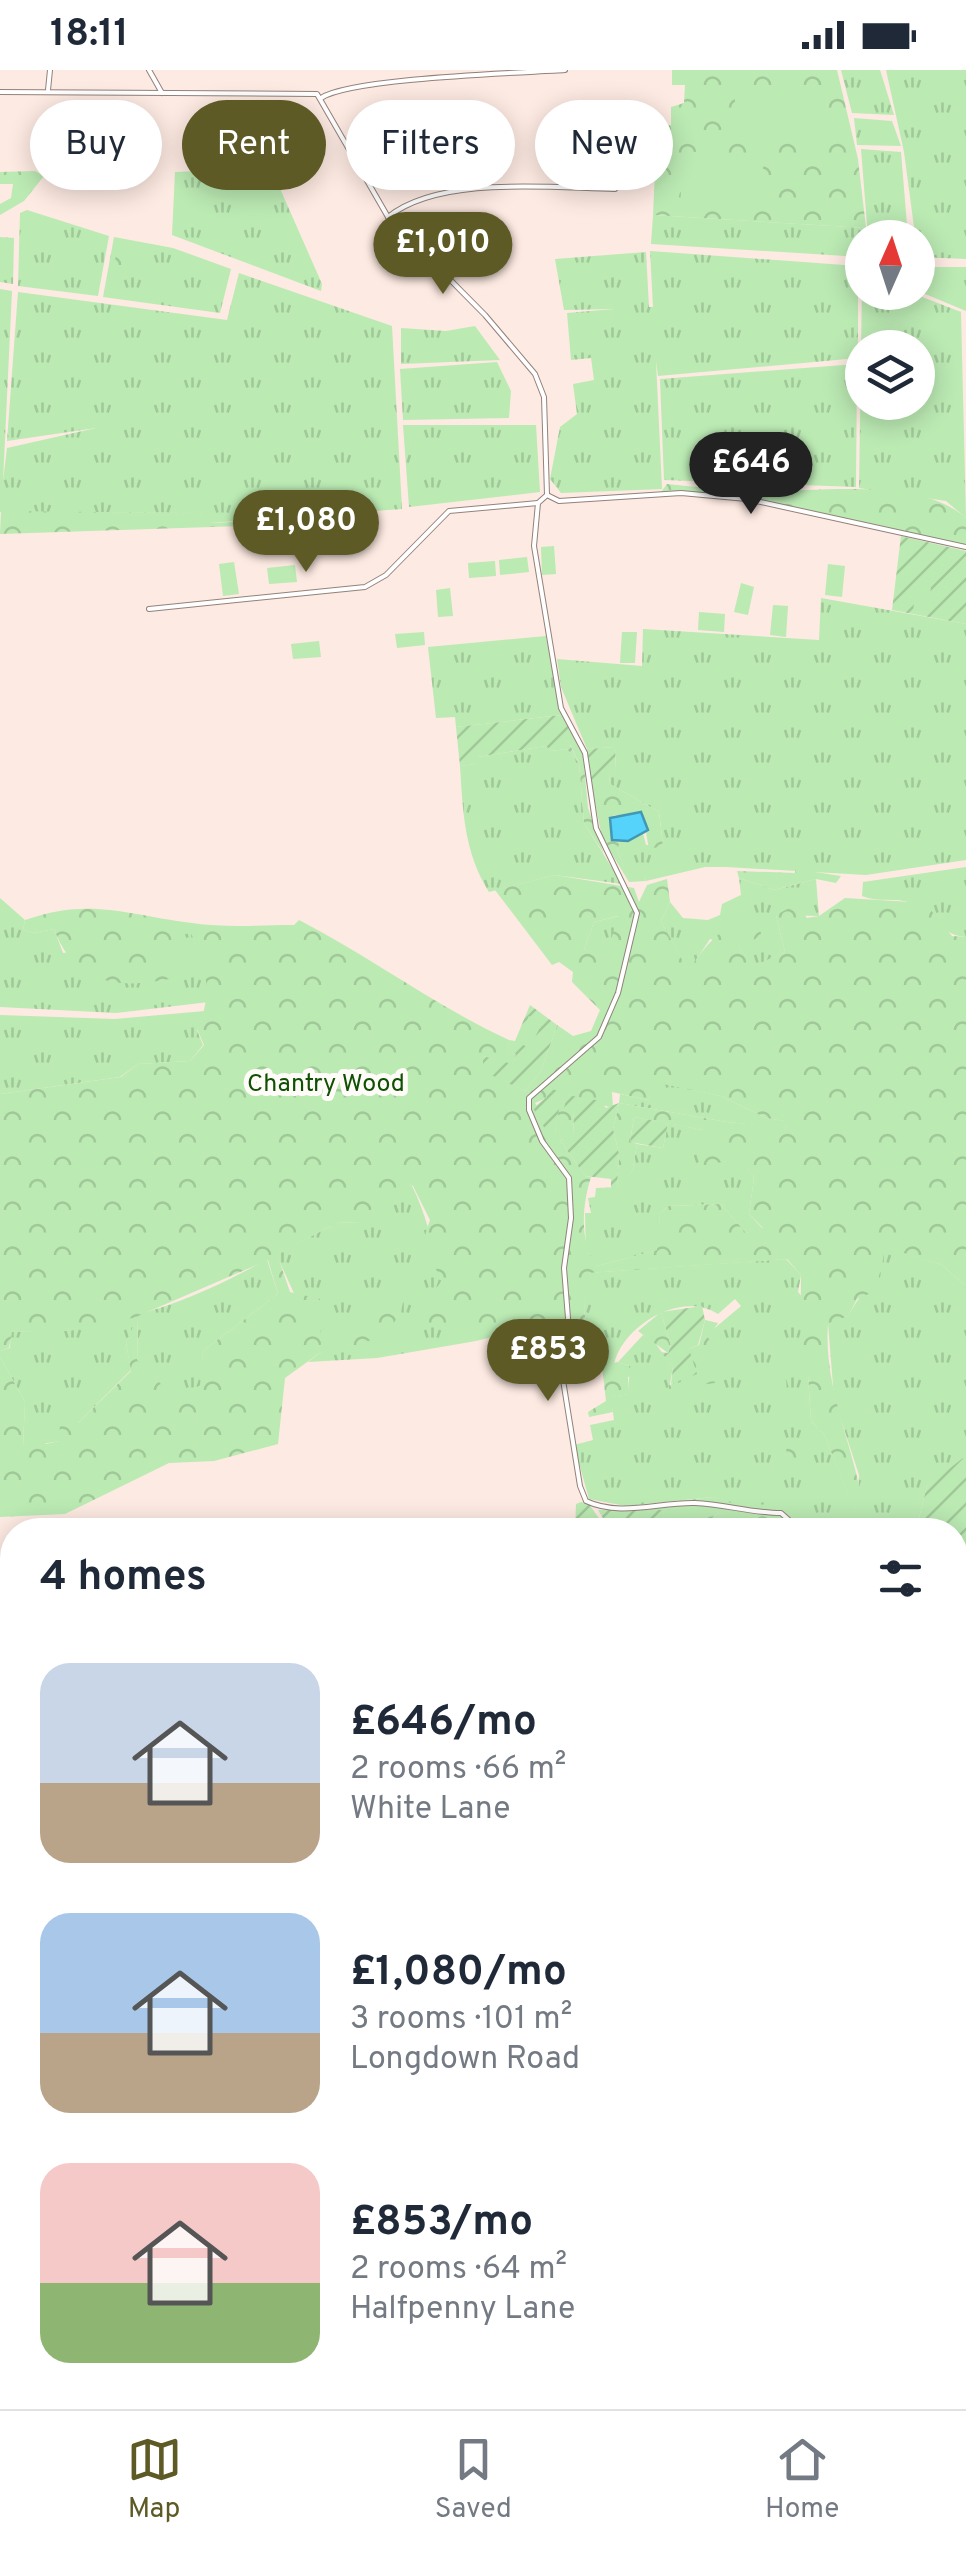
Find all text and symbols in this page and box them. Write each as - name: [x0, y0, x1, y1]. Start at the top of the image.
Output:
- text: 18:11: [50, 11, 129, 60]
- chip: Buy: [30, 100, 162, 190]
- chip: Rent: [182, 100, 326, 190]
- chip: Filters: [346, 100, 515, 190]
- chip: New: [535, 100, 673, 190]
- pin: £1,010: [362, 212, 524, 297]
- north arrow: [845, 220, 935, 310]
- map controls: [845, 220, 935, 420]
- text: £1,010: [395, 224, 491, 264]
- button: layers: [845, 330, 935, 420]
- pin: £646: [692, 432, 810, 517]
- text: £646: [711, 444, 791, 484]
- pin: £1,080: [225, 490, 387, 575]
- text: £1,080: [255, 502, 357, 542]
- park label: Chantry Wood: [247, 1069, 405, 1101]
- pin: £853: [489, 1319, 607, 1404]
- text: £853: [509, 1331, 587, 1371]
- icon: filters: [873, 1551, 928, 1606]
- text: 4 homes: [40, 1552, 207, 1605]
- text: £646/mo: [350, 1697, 537, 1750]
- icon: home: [120, 1703, 240, 1823]
- text: 2 rooms · 66 m²: [350, 1750, 566, 1790]
- text: White Lane: [350, 1790, 510, 1830]
- text: £1,080/mo: [350, 1947, 567, 2000]
- icon: home: [120, 1953, 240, 2073]
- text: 3 rooms · 101 m²: [350, 2000, 572, 2040]
- text: Longdown Road: [350, 2040, 580, 2080]
- text: £853/mo: [350, 2197, 533, 2250]
- icon: home: [120, 2203, 240, 2323]
- text: 2 rooms · 64 m²: [350, 2250, 567, 2290]
- text: Halfpenny Lane: [350, 2290, 575, 2330]
- tab: Map: [127, 2432, 182, 2528]
- tab: Saved: [435, 2432, 512, 2528]
- tab: Home: [765, 2432, 839, 2528]

